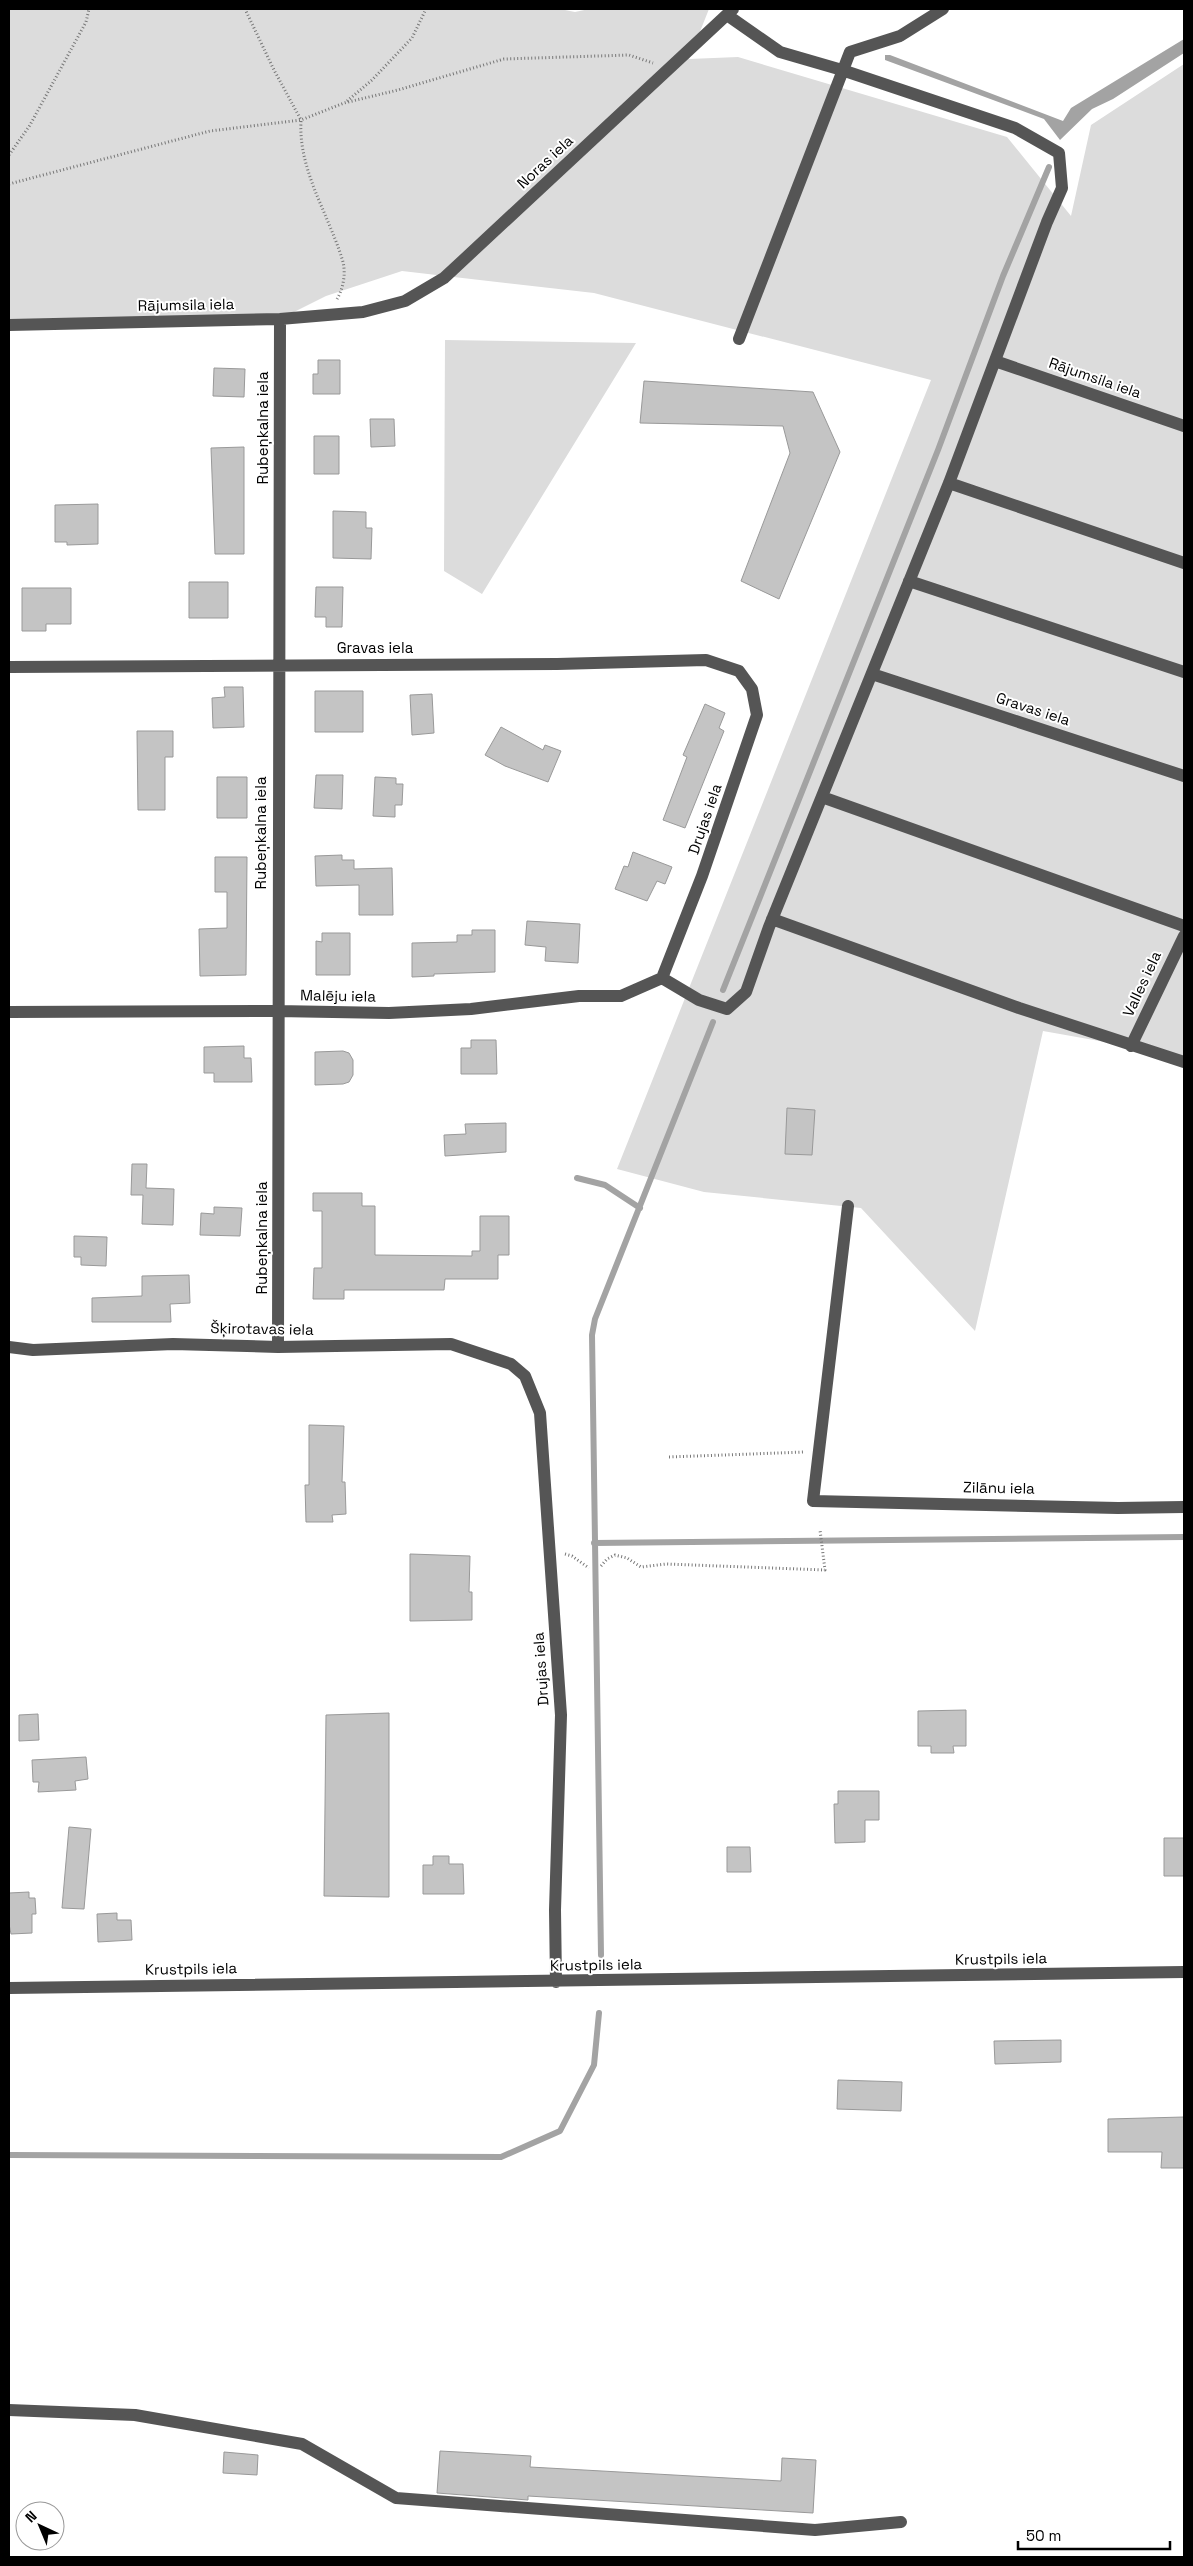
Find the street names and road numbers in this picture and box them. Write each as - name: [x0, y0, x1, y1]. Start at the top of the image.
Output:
- street label: Noras iela: [513, 131, 577, 192]
- street label: Rājumsila iela: [138, 294, 235, 315]
- street label: Rājumsila iela: [1046, 353, 1144, 402]
- street label: Rubeņkalna iela: [253, 371, 272, 485]
- street label: Gravas iela: [337, 638, 414, 657]
- street label: Gravas iela: [994, 688, 1073, 730]
- street label: Rubeņkalna iela: [251, 776, 270, 890]
- street label: Drujas iela: [684, 781, 726, 857]
- street label: Valles iela: [1118, 948, 1165, 1020]
- street label: Malēju iela: [300, 985, 376, 1006]
- street label: Rubeņkalna iela: [252, 1181, 271, 1295]
- street label: Šķirotavas iela: [210, 1318, 314, 1339]
- street label: Zilānu iela: [963, 1477, 1035, 1498]
- street label: Drujas iela: [528, 1631, 553, 1706]
- street label: Krustpils iela: [955, 1948, 1048, 1969]
- street label: Krustpils iela: [550, 1954, 643, 1975]
- street label: Krustpils iela: [145, 1958, 238, 1979]

